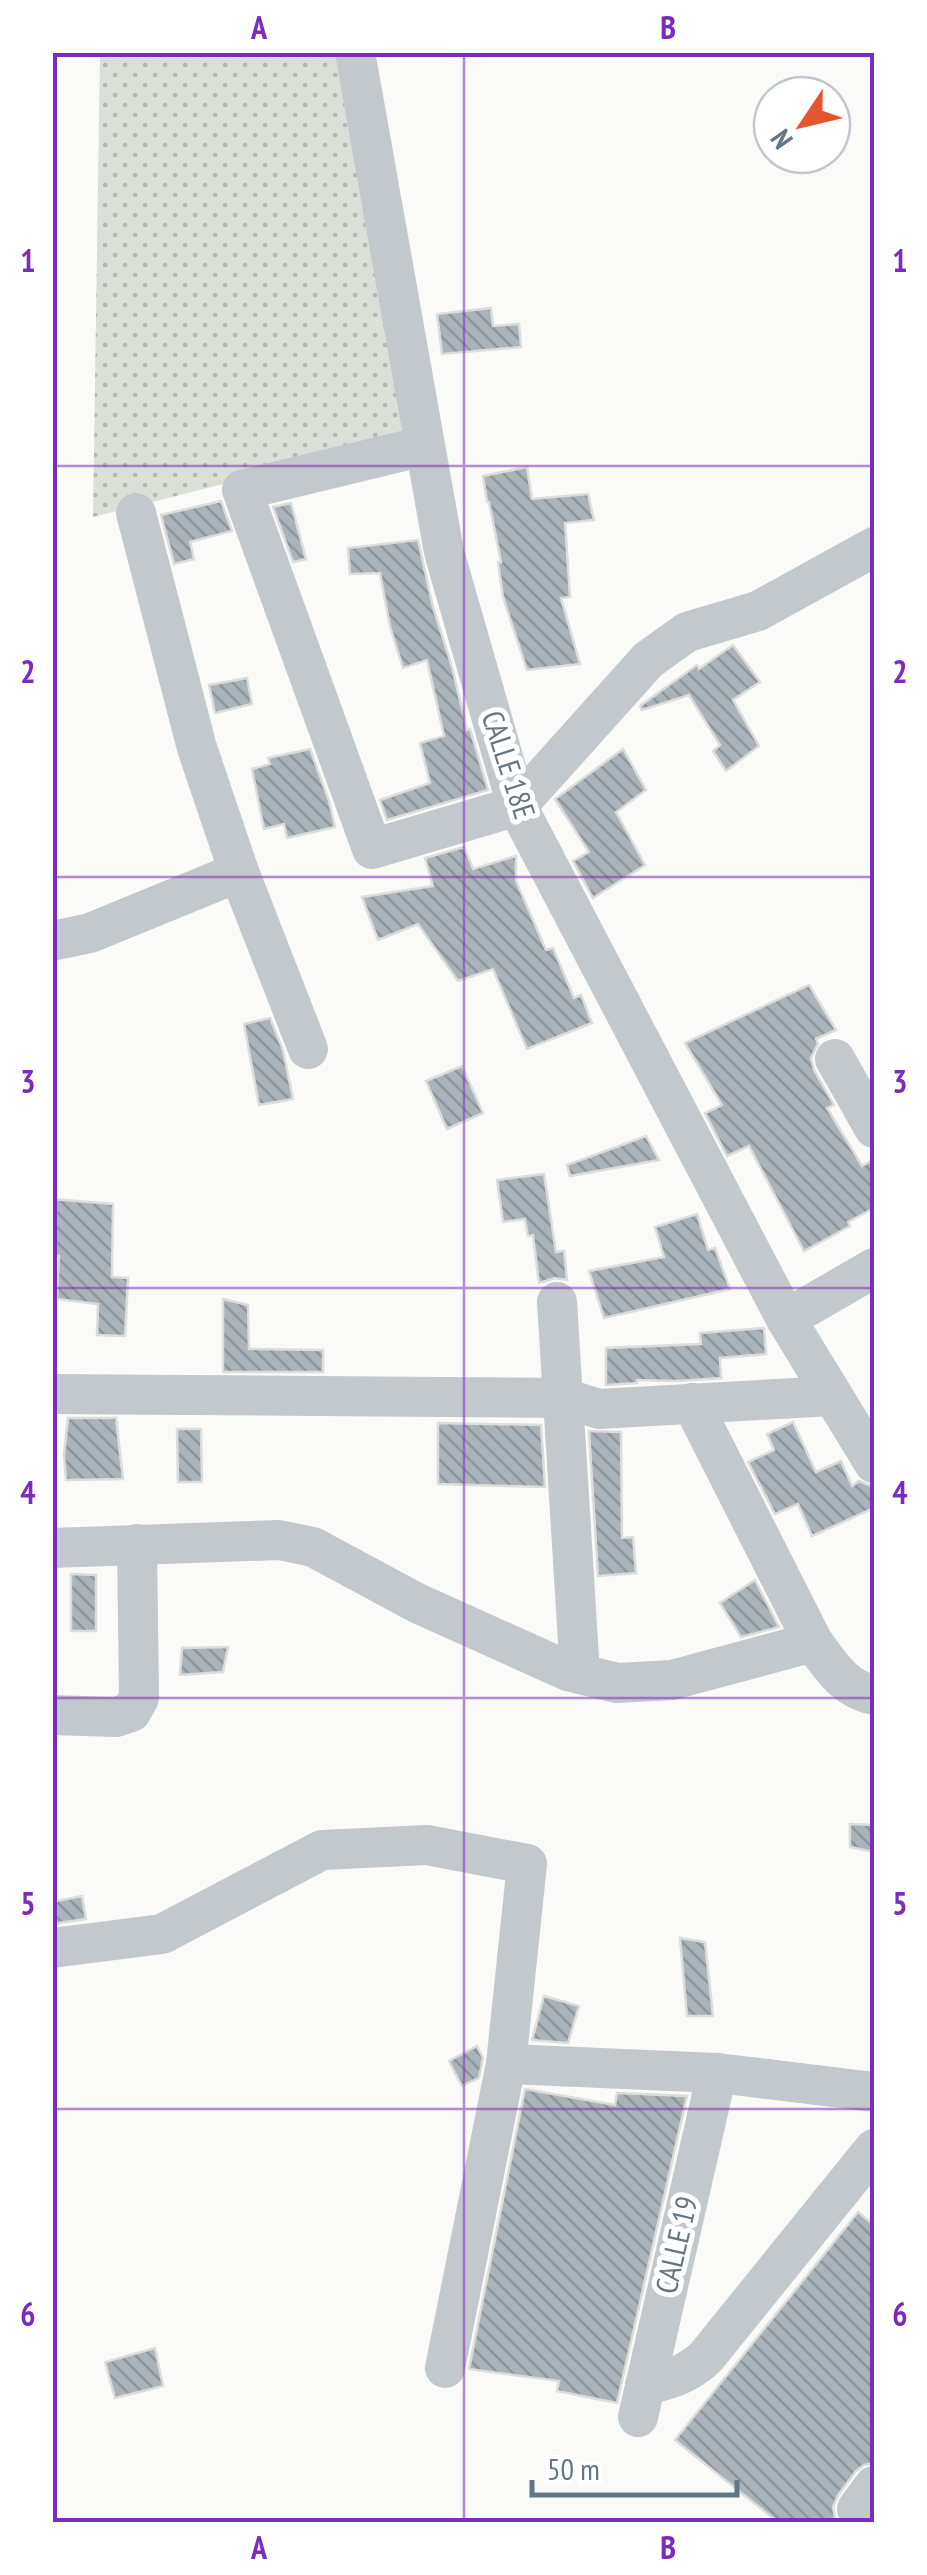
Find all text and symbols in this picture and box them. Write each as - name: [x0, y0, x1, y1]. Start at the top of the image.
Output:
- text: A: [250, 6, 268, 48]
- text: B: [660, 6, 676, 48]
- north arrow: [752, 75, 852, 175]
- text: N: [762, 123, 801, 156]
- text: 1: [20, 239, 36, 281]
- text: 1: [892, 239, 908, 281]
- text: 2: [20, 650, 36, 692]
- text: 2: [892, 650, 908, 692]
- street label: CALLE 18E: [474, 706, 545, 823]
- text: 3: [20, 1060, 36, 1102]
- text: 3: [892, 1060, 908, 1102]
- text: 4: [20, 1471, 36, 1513]
- text: 4: [892, 1471, 908, 1513]
- text: 5: [20, 1882, 36, 1924]
- text: 5: [892, 1882, 908, 1924]
- street label: CALLE 19: [645, 2192, 706, 2297]
- text: 6: [20, 2293, 36, 2335]
- text: 6: [892, 2293, 908, 2335]
- scale bar: [532, 2435, 737, 2497]
- text: 50 m: [547, 2449, 600, 2488]
- text: A: [250, 2526, 268, 2568]
- text: B: [660, 2526, 676, 2568]

